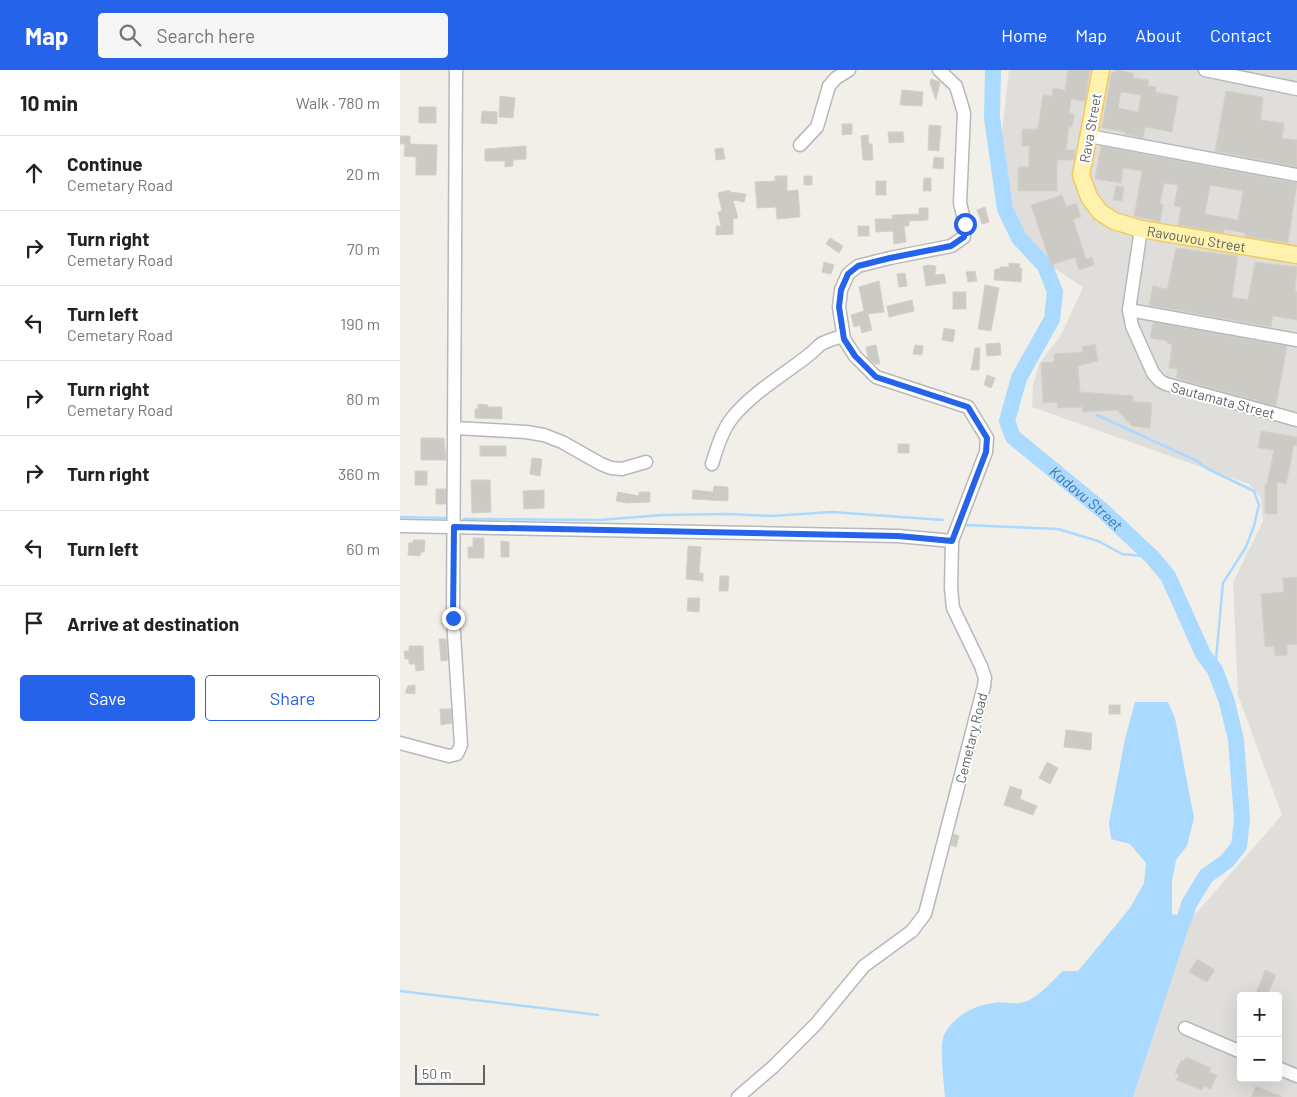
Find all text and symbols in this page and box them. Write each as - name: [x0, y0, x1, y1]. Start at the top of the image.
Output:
- search box: [98, 13, 448, 58]
- text: Map: [25, 21, 68, 50]
- icon: search: [116, 21, 144, 49]
- text: Search here: [156, 24, 255, 47]
- text: Home: [1001, 24, 1047, 46]
- text: Map: [1075, 24, 1107, 46]
- text: About: [1135, 24, 1182, 46]
- text: Contact: [1210, 24, 1272, 46]
- text: 10 min: [20, 90, 78, 115]
- street label: Rava Street: [1076, 92, 1104, 164]
- text: Walk · 780 m: [296, 93, 380, 112]
- text: Continue: [67, 152, 143, 175]
- icon: ahead: [20, 159, 48, 187]
- text: 20 m: [346, 164, 380, 183]
- text: Cemetary Road: [67, 175, 173, 194]
- route start: [954, 213, 977, 236]
- street label: Ravouvou Street: [1146, 222, 1247, 255]
- text: Turn right: [67, 227, 149, 250]
- icon: right: [20, 234, 48, 262]
- text: 70 m: [347, 239, 380, 258]
- text: Cemetary Road: [67, 250, 173, 269]
- text: Turn left: [67, 302, 138, 325]
- icon: left: [20, 309, 48, 337]
- text: 190 m: [341, 314, 380, 333]
- text: Cemetary Road: [67, 325, 173, 344]
- text: Turn right: [67, 377, 149, 400]
- street label: Sautamata Street: [1169, 378, 1277, 422]
- icon: right: [20, 384, 48, 412]
- text: 80 m: [346, 389, 380, 408]
- text: Cemetary Road: [67, 400, 173, 419]
- icon: right: [20, 459, 48, 487]
- text: Turn right: [67, 462, 149, 485]
- water label: Kadavu Street: [1046, 462, 1127, 534]
- text: 360 m: [338, 464, 380, 483]
- icon: left: [20, 534, 48, 562]
- text: Turn left: [67, 537, 138, 560]
- text: 60 m: [346, 539, 380, 558]
- route end: [442, 607, 465, 630]
- icon: arrive: [20, 609, 48, 637]
- text: Arrive at destination: [67, 612, 239, 635]
- button: Save: [20, 675, 195, 721]
- button: Share: [205, 675, 380, 721]
- street label: Cemetary Road: [952, 691, 990, 785]
- map controls: [1237, 992, 1282, 1082]
- button: +: [1237, 992, 1282, 1037]
- button: −: [1237, 1037, 1282, 1082]
- scale bar: [415, 1062, 485, 1085]
- text: 50 m: [422, 1065, 451, 1082]

